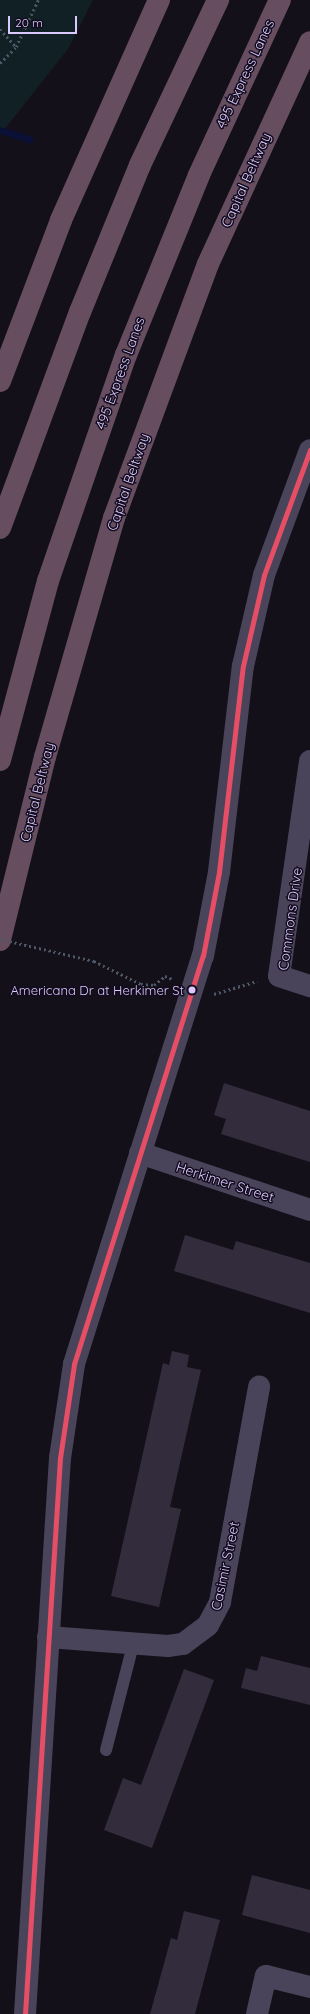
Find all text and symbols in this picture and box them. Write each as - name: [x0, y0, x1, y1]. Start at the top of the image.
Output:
- scale bar: [10, 8, 79, 34]
- text: 20 m: [15, 15, 43, 30]
- street label: 495 Express Lanes: [212, 17, 278, 131]
- street label: Capital Beltway: [218, 130, 274, 230]
- street label: 495 Express Lanes: [92, 315, 148, 431]
- street label: Capital Beltway: [103, 431, 153, 533]
- street label: Capital Beltway: [17, 741, 57, 843]
- street label: Commons Drive: [274, 866, 306, 972]
- place label: Americana Dr at Herkimer St: [10, 982, 184, 998]
- marker: Americana Dr at Herkimer St: [187, 985, 197, 995]
- street label: Herkimer Street: [174, 1158, 276, 1206]
- street label: Casimir Street: [207, 1520, 243, 1612]

